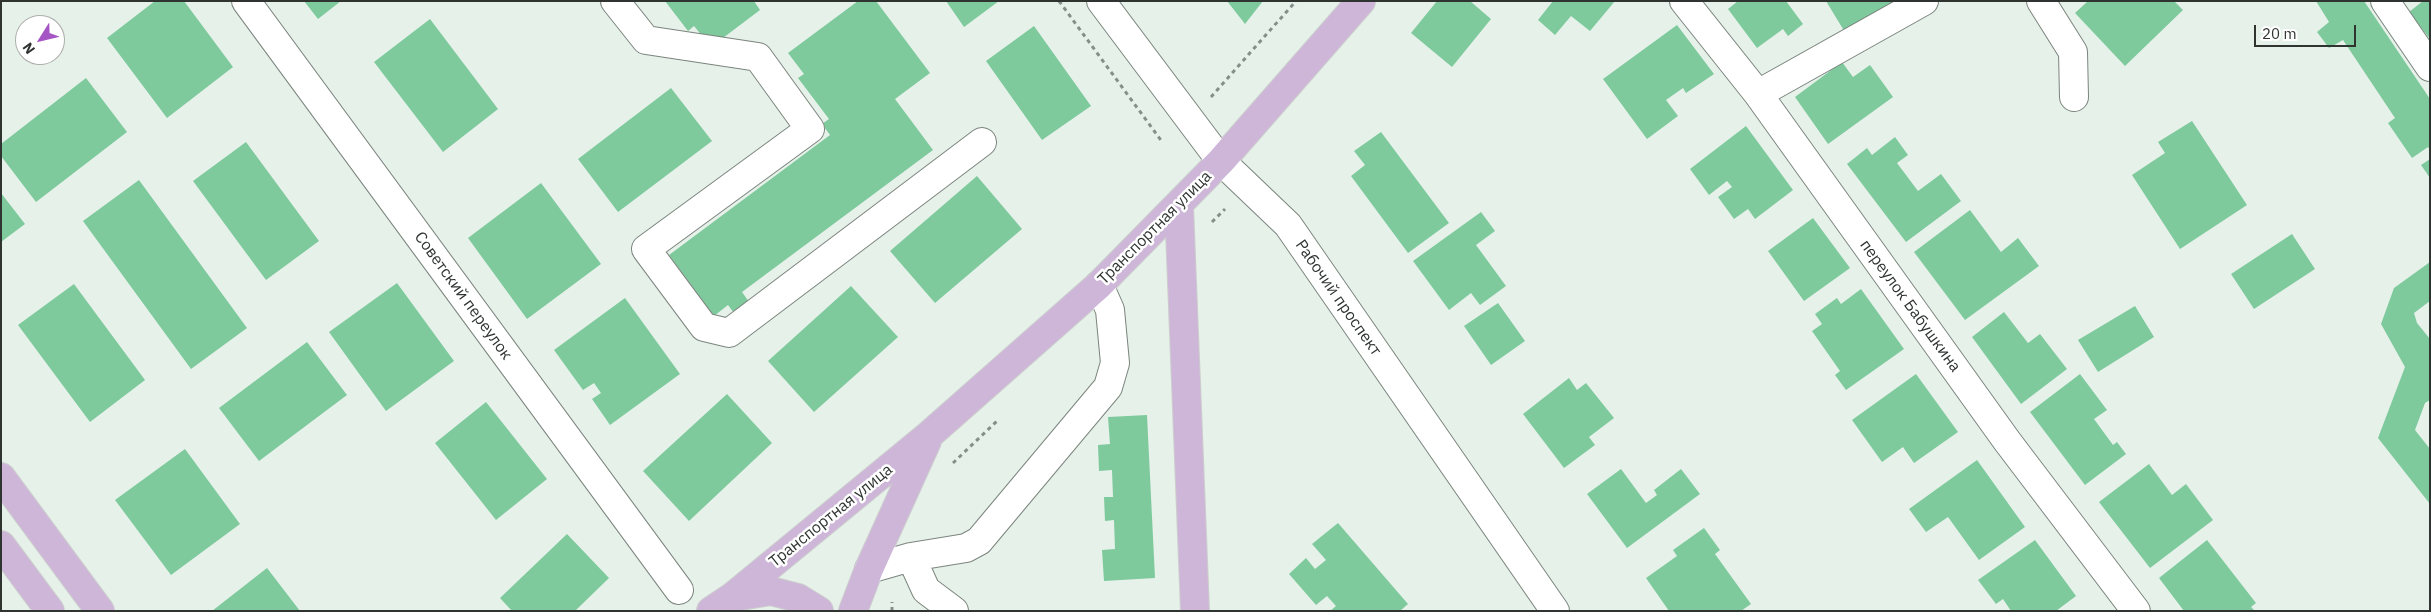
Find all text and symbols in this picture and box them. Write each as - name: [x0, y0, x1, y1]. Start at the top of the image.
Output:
- north arrow: [15, 15, 65, 65]
- scale bar: [2256, 15, 2358, 47]
- text: 20 m: [2262, 24, 2297, 43]
- text: N: [18, 39, 39, 58]
- street label: Транспортная улица: [1094, 167, 1216, 289]
- street label: Советский переулок: [410, 228, 516, 364]
- street label: Рабочий проспект: [1291, 236, 1385, 360]
- street label: переулок Бабушкина: [1856, 236, 1964, 376]
- street label: Транспортная улица: [765, 460, 897, 572]

